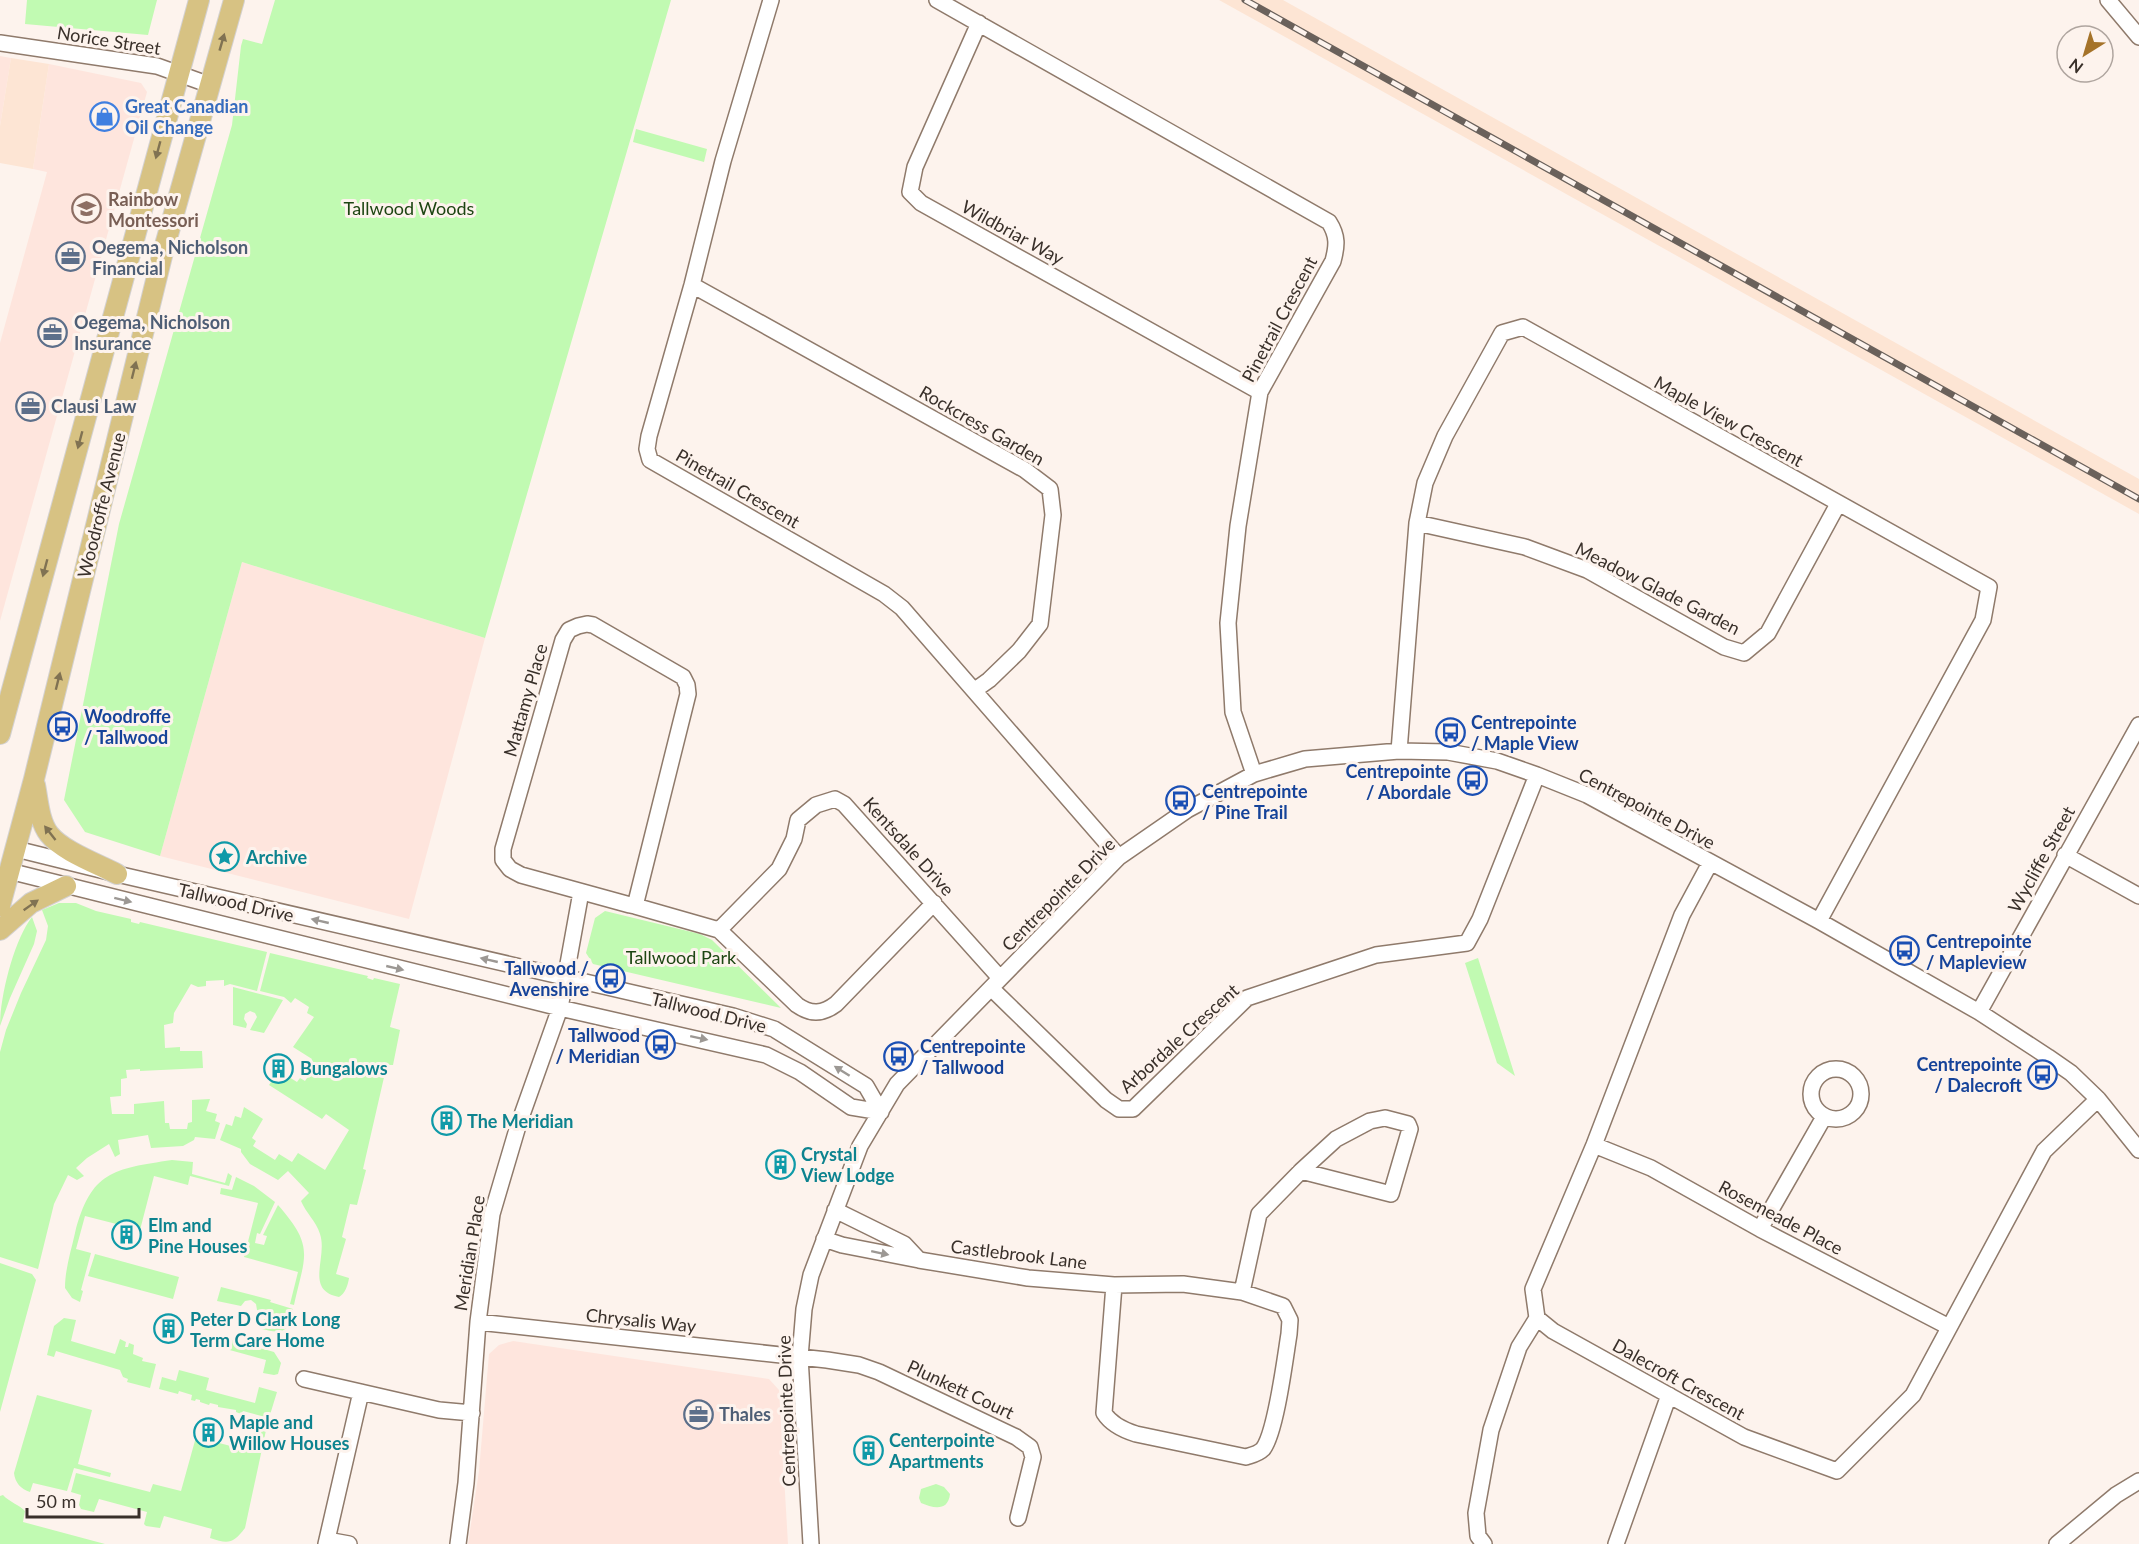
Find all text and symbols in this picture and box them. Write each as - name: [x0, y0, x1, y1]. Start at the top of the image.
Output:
- street label: Norice Street: [56, 21, 163, 59]
- north arrow: [2055, 24, 2115, 84]
- one-way arrow: [218, 33, 227, 51]
- text: N: [2065, 55, 2086, 78]
- place label: Great Canadian Oil Change: [125, 95, 248, 138]
- shop icon: Great Canadian Oil Change: [88, 100, 120, 132]
- one-way arrow: [153, 141, 162, 159]
- place label: Rainbow Montessori: [108, 188, 199, 231]
- school or university icon: Rainbow Montessori: [71, 193, 103, 225]
- street label: Wildbriar Way: [958, 195, 1069, 269]
- park label: Tallwood Woods: [344, 197, 475, 219]
- place label: Oegema, Nicholson Financial: [92, 236, 248, 279]
- office icon: Oegema, Nicholson Financial: [55, 241, 87, 273]
- street label: Pinetrail Crescent: [1237, 252, 1322, 386]
- place label: Oegema, Nicholson Insurance: [74, 311, 230, 354]
- office icon: Oegema, Nicholson Insurance: [37, 316, 69, 348]
- one-way arrow: [129, 360, 139, 379]
- street label: Maple View Crescent: [1651, 371, 1808, 471]
- street label: Rockcress Garden: [916, 380, 1048, 470]
- office icon: Clausi Law: [14, 390, 46, 422]
- place label: Clausi Law: [51, 395, 137, 417]
- street label: Woodroffe Avenue: [72, 430, 130, 580]
- one-way arrow: [75, 431, 84, 449]
- street label: Pinetrail Crescent: [672, 444, 804, 533]
- street label: Meadow Glade Garden: [1572, 537, 1744, 639]
- one-way arrow: [40, 559, 49, 577]
- street label: Mattamy Place: [498, 641, 552, 759]
- one-way arrow: [53, 672, 63, 691]
- place label: Woodroffe / Tallwood: [84, 705, 171, 748]
- bus stop icon: Woodroffe / Tallwood: [47, 710, 79, 742]
- place label: Centrepointe / Maple View: [1471, 711, 1579, 754]
- bus stop icon: Centrepointe / Maple View: [1434, 716, 1466, 748]
- place label: Centrepointe / Abordale: [1345, 760, 1451, 803]
- street label: Centrepointe Drive: [1575, 763, 1719, 853]
- bus stop icon: Centrepointe / Abordale: [1456, 765, 1488, 797]
- place label: Centrepointe / Pine Trail: [1202, 780, 1308, 823]
- bus stop icon: Centrepointe / Pine Trail: [1165, 785, 1197, 817]
- street label: Kentsdale Drive: [859, 792, 959, 900]
- street label: Wycliffe Street: [2003, 802, 2079, 916]
- one-way arrow: [44, 825, 57, 841]
- street label: Centrepointe Drive: [997, 833, 1119, 955]
- place icon: Archive: [209, 841, 241, 873]
- place label: Archive: [245, 846, 308, 868]
- street label: Tallwood Drive: [176, 878, 296, 926]
- one-way arrow: [114, 896, 132, 906]
- one-way arrow: [22, 899, 38, 911]
- one-way arrow: [311, 916, 330, 925]
- place label: Centrepointe / Mapleview: [1926, 930, 2032, 973]
- bus stop icon: Centrepointe / Mapleview: [1889, 935, 1921, 967]
- park label: Tallwood Park: [626, 946, 737, 968]
- one-way arrow: [480, 955, 498, 965]
- place label: Tallwood / Avenshire: [504, 957, 589, 1000]
- bus stop icon: Tallwood / Avenshire: [594, 962, 626, 994]
- one-way arrow: [385, 963, 404, 973]
- street label: Arbordale Crescent: [1115, 978, 1243, 1097]
- street label: Tallwood Drive: [649, 987, 769, 1037]
- place label: Tallwood / Meridian: [556, 1024, 640, 1067]
- bus stop icon: Tallwood / Meridian: [645, 1029, 677, 1061]
- one-way arrow: [690, 1034, 708, 1044]
- place label: Centrepointe / Tallwood: [920, 1035, 1026, 1078]
- bus stop icon: Centrepointe / Tallwood: [883, 1040, 915, 1072]
- building icon: Bungalows: [263, 1052, 295, 1084]
- place label: Centrepointe / Dalecroft: [1916, 1053, 2022, 1096]
- place label: Bungalows: [300, 1057, 388, 1079]
- bus stop icon: Centrepointe / Dalecroft: [2027, 1058, 2059, 1090]
- one-way arrow: [834, 1065, 850, 1076]
- building icon: The Meridian: [430, 1105, 462, 1137]
- place label: The Meridian: [467, 1110, 573, 1132]
- place label: Crystal View Lodge: [800, 1143, 895, 1186]
- building icon: Crystal View Lodge: [764, 1148, 796, 1180]
- street label: Rosemeade Place: [1715, 1175, 1847, 1259]
- street label: Meridian Place: [449, 1194, 489, 1312]
- place label: Elm and Pine Houses: [148, 1214, 247, 1257]
- building icon: Elm and Pine Houses: [111, 1219, 143, 1251]
- street label: Castlebrook Lane: [950, 1235, 1088, 1273]
- one-way arrow: [871, 1249, 890, 1259]
- street label: Chrysalis Way: [585, 1303, 698, 1337]
- place label: Peter D Clark Long Term Care Home: [190, 1308, 341, 1351]
- building icon: Peter D Clark Long Term Care Home: [153, 1313, 185, 1345]
- street label: Dalecroft Crescent: [1609, 1334, 1749, 1425]
- street label: Centrepointe Drive: [772, 1335, 800, 1487]
- street label: Plunkett Court: [904, 1355, 1018, 1424]
- office icon: Thales: [682, 1398, 714, 1430]
- place label: Thales: [719, 1403, 771, 1425]
- place label: Maple and Willow Houses: [229, 1411, 350, 1454]
- building icon: Maple and Willow Houses: [192, 1416, 224, 1448]
- place label: Centerpointe Apartments: [888, 1429, 995, 1472]
- building icon: Centerpointe Apartments: [852, 1434, 884, 1466]
- scale bar: [27, 1481, 140, 1519]
- text: 50 m: [36, 1490, 76, 1512]

